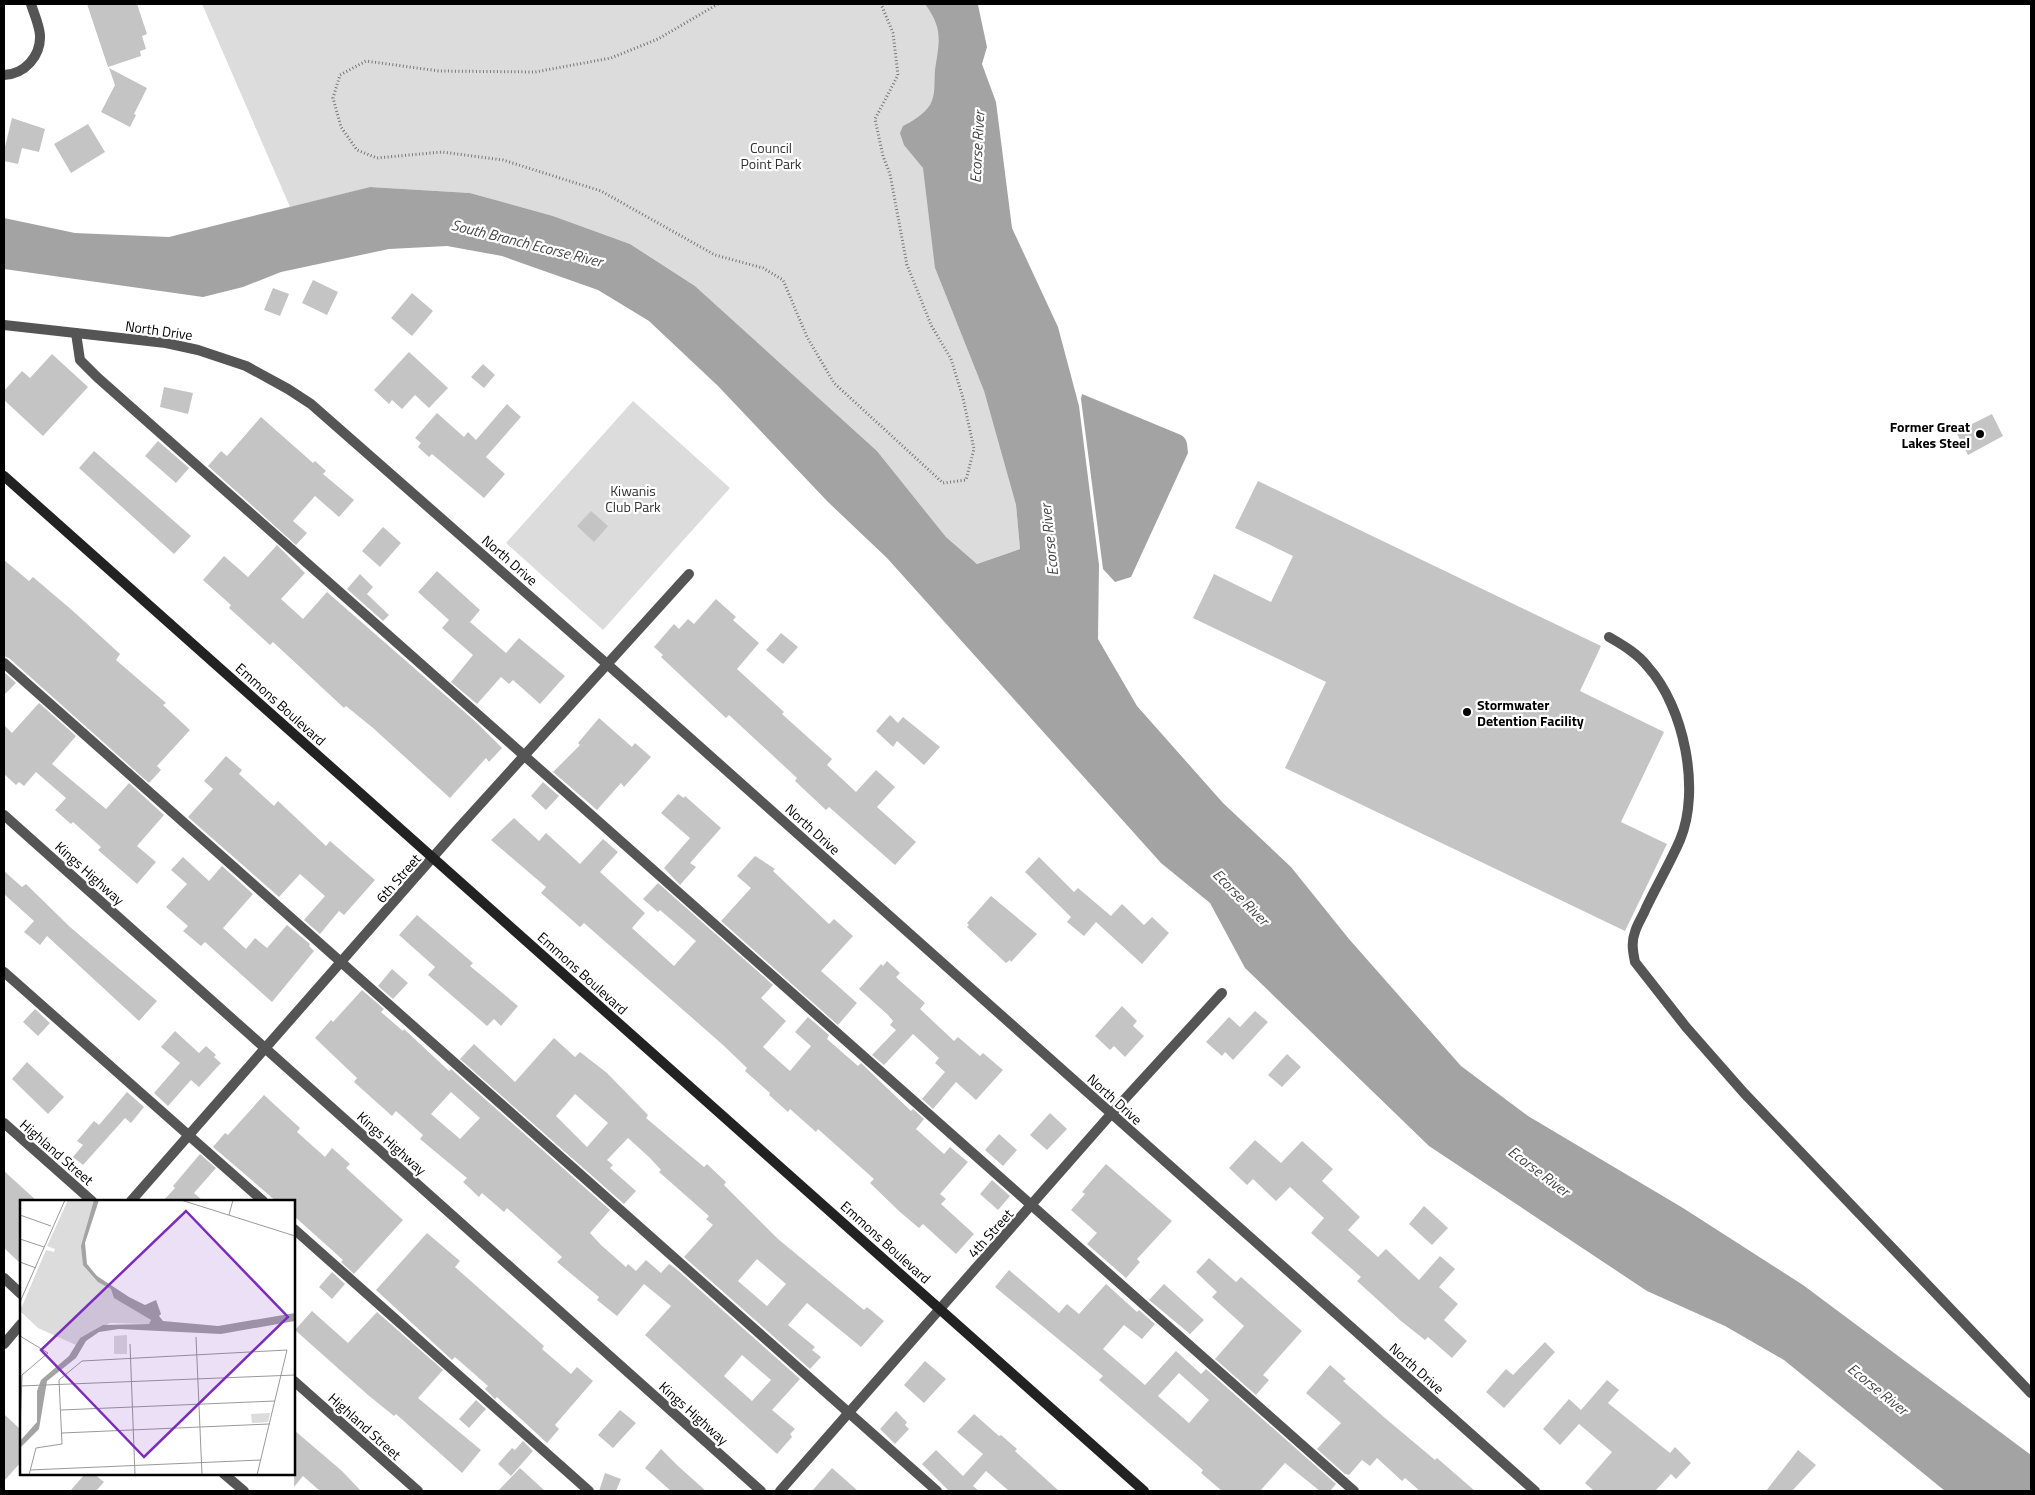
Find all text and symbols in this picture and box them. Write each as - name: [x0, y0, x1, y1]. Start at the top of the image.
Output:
- water label: Ecorse River: [964, 108, 990, 184]
- park label: Council Point Park: [741, 137, 802, 174]
- water label: South Branch Ecorse River: [449, 213, 607, 273]
- street label: North Drive: [124, 315, 194, 345]
- place label: Former Great Lakes Steel: [1890, 416, 1970, 453]
- marker: Former Great Lakes Steel: [1974, 428, 1986, 440]
- park label: Kiwanis Club Park: [605, 480, 661, 517]
- water label: Ecorse River: [1034, 501, 1064, 577]
- street label: North Drive: [478, 530, 542, 590]
- street label: Emmons Boulevard: [231, 658, 331, 750]
- place label: Stormwater Detention Facility: [1477, 694, 1584, 731]
- marker: Stormwater Detention Facility: [1461, 706, 1473, 718]
- street label: North Drive: [781, 799, 845, 859]
- street label: Kings Highway: [51, 836, 129, 910]
- street label: 6th Street: [371, 849, 425, 907]
- water label: Ecorse River: [1207, 863, 1276, 932]
- street label: Emmons Boulevard: [533, 927, 633, 1019]
- street label: North Drive: [1083, 1069, 1147, 1129]
- street label: Kings Highway: [353, 1106, 431, 1180]
- street label: Highland Street: [16, 1114, 99, 1190]
- water label: Ecorse River: [1503, 1140, 1576, 1203]
- street label: Emmons Boulevard: [836, 1196, 936, 1288]
- inset map: [20, 1200, 295, 1475]
- street label: 4th Street: [962, 1204, 1018, 1262]
- street label: North Drive: [1385, 1338, 1449, 1398]
- water label: Ecorse River: [1843, 1357, 1915, 1422]
- street label: Kings Highway: [655, 1376, 733, 1450]
- street label: Highland Street: [324, 1388, 406, 1464]

